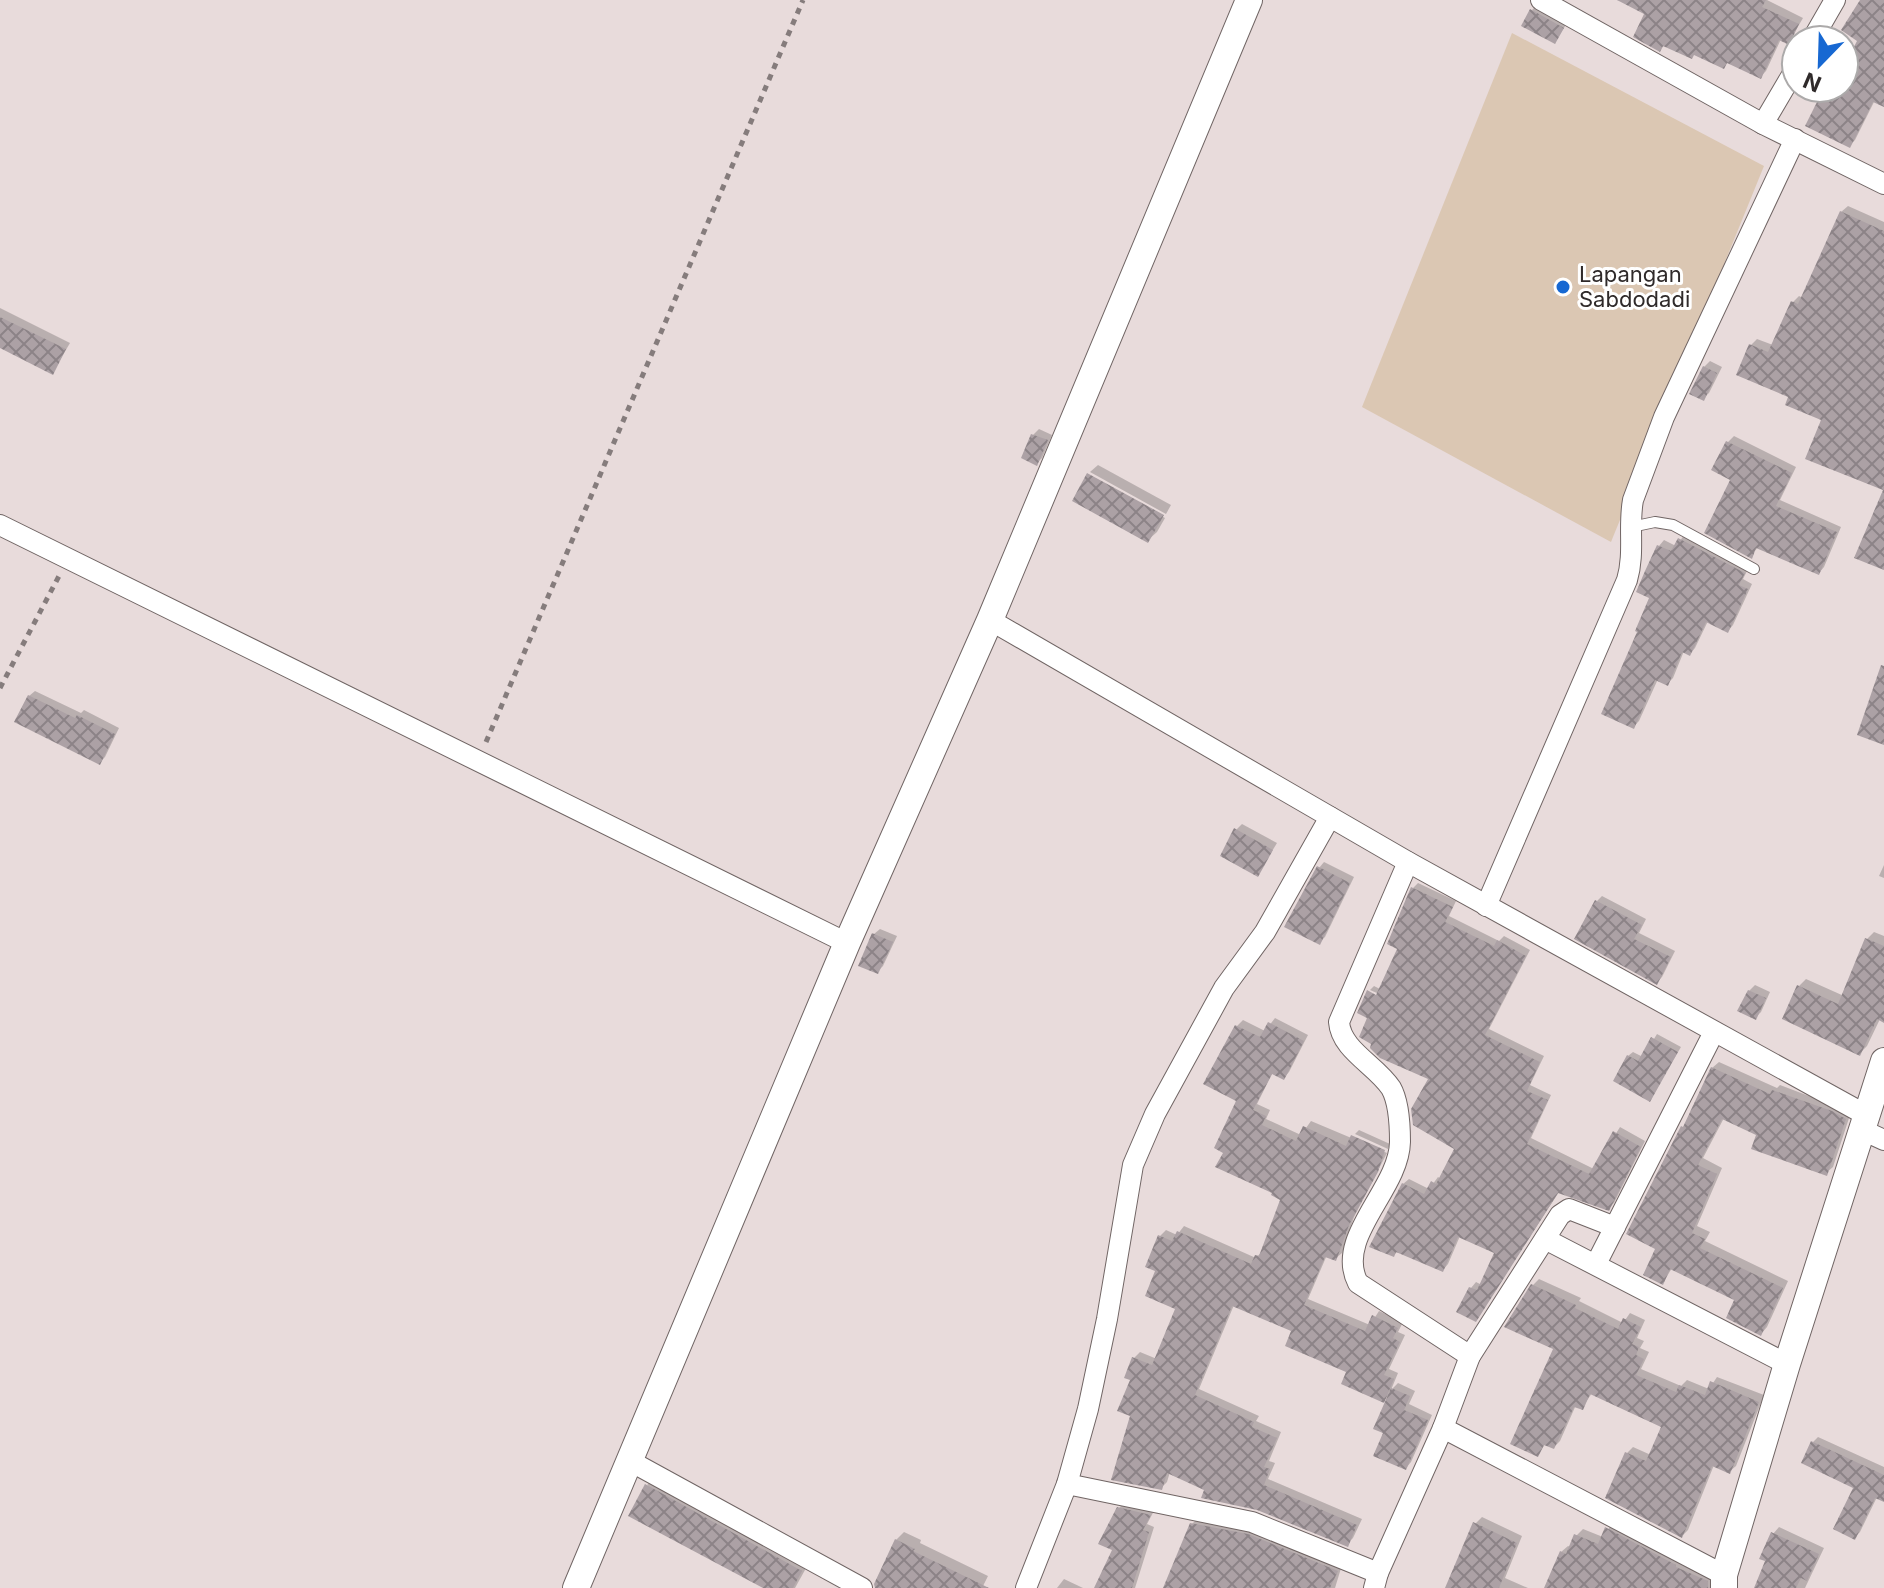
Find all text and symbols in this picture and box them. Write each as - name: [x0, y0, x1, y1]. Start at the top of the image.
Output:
- north arrow: [1780, 24, 1860, 104]
- text: N: [1799, 67, 1825, 98]
- place label: Lapangan Sabdodadi: [1579, 261, 1690, 312]
- marker: Lapangan Sabdodadi: [1554, 278, 1572, 296]

